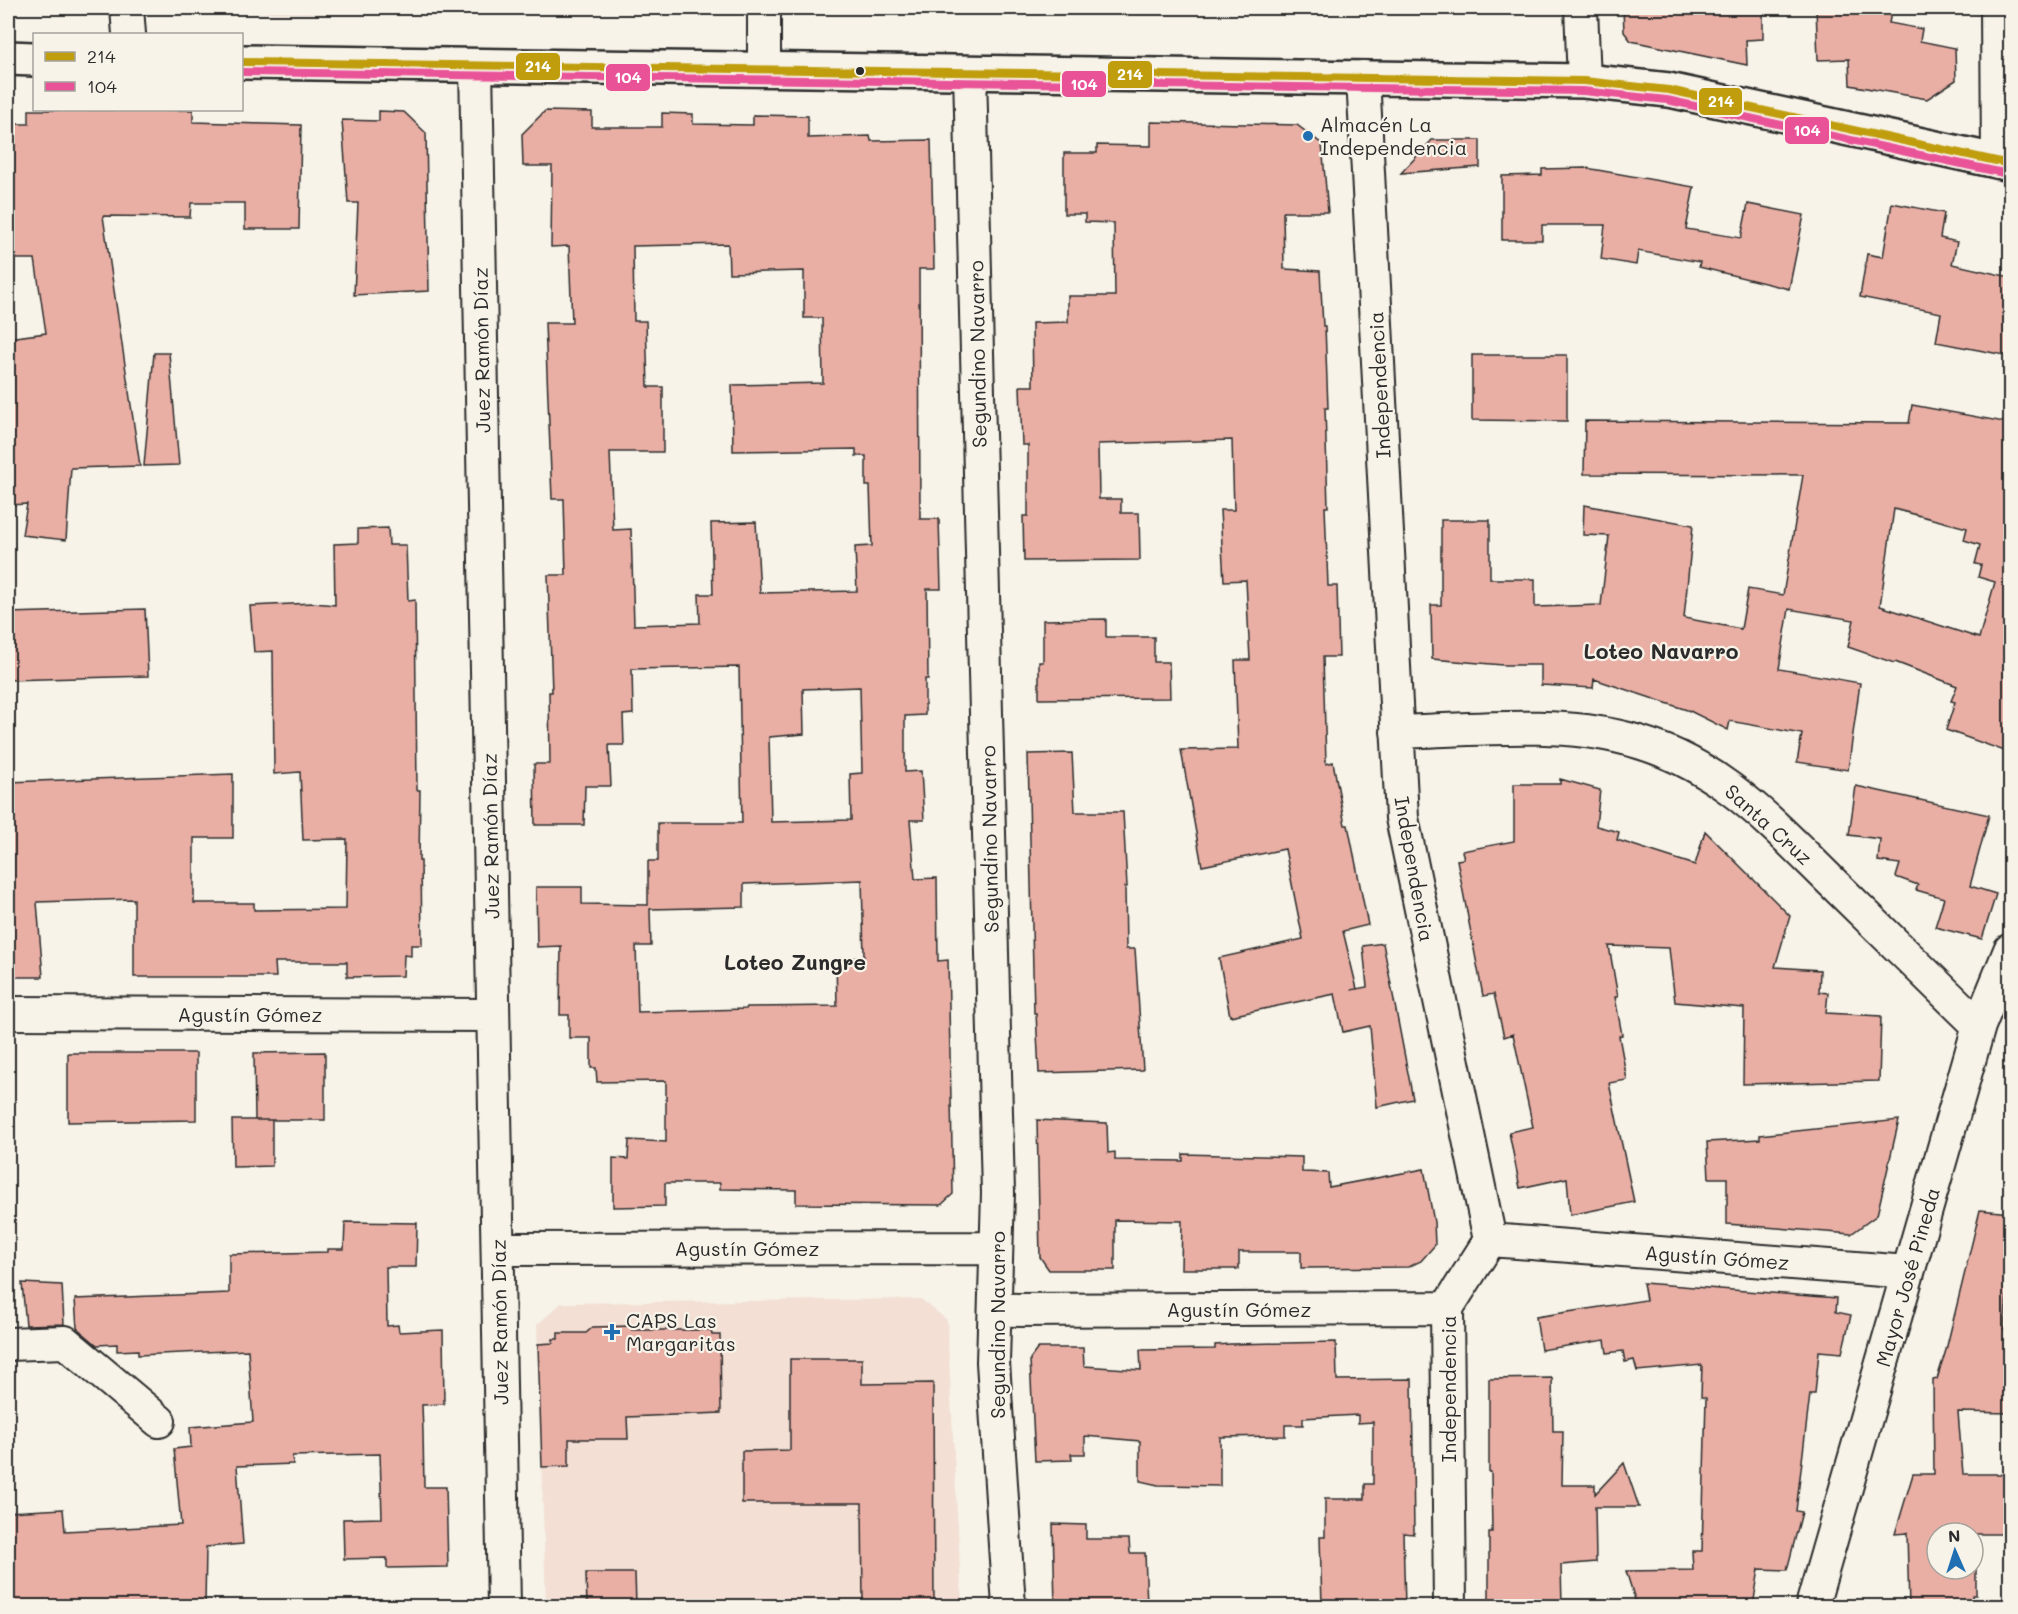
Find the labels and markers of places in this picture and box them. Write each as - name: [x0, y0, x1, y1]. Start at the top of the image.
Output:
- unlabelled marker: [854, 65, 866, 77]
- place label: Almacén La Independencia: [1320, 111, 1467, 160]
- marker: Almacén La Independencia: [1301, 129, 1315, 143]
- place label: CAPS Las Margaritas: [626, 1307, 736, 1356]
- marker: CAPS Las Margaritas: [603, 1323, 621, 1341]

